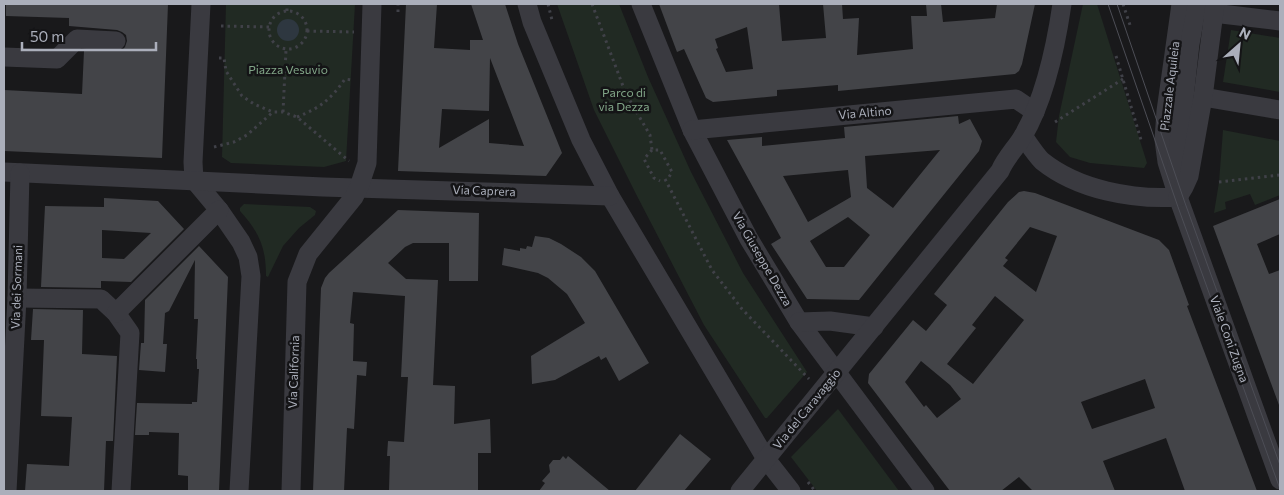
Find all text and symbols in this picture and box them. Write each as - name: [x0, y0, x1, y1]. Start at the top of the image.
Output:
- scale bar: [22, 20, 156, 52]
- north arrow: [1214, 20, 1264, 70]
- text: N: [1237, 23, 1254, 43]
- text: 50 m: [30, 27, 64, 45]
- street label: Piazzale Aquileia: [1157, 40, 1181, 132]
- park label: Piazza Vesuvio: [248, 62, 328, 76]
- park label: Parco di via Dezza: [598, 85, 650, 113]
- street label: Via Altino: [838, 103, 892, 121]
- street label: Via Caprera: [452, 182, 516, 198]
- street label: Via Giuseppe Dezza: [730, 209, 796, 308]
- street label: Via dei Sormani: [8, 245, 24, 329]
- street label: Viale Coni Zugna: [1208, 293, 1252, 384]
- street label: Via California: [285, 335, 301, 409]
- street label: Via del Caravaggio: [770, 365, 843, 451]

